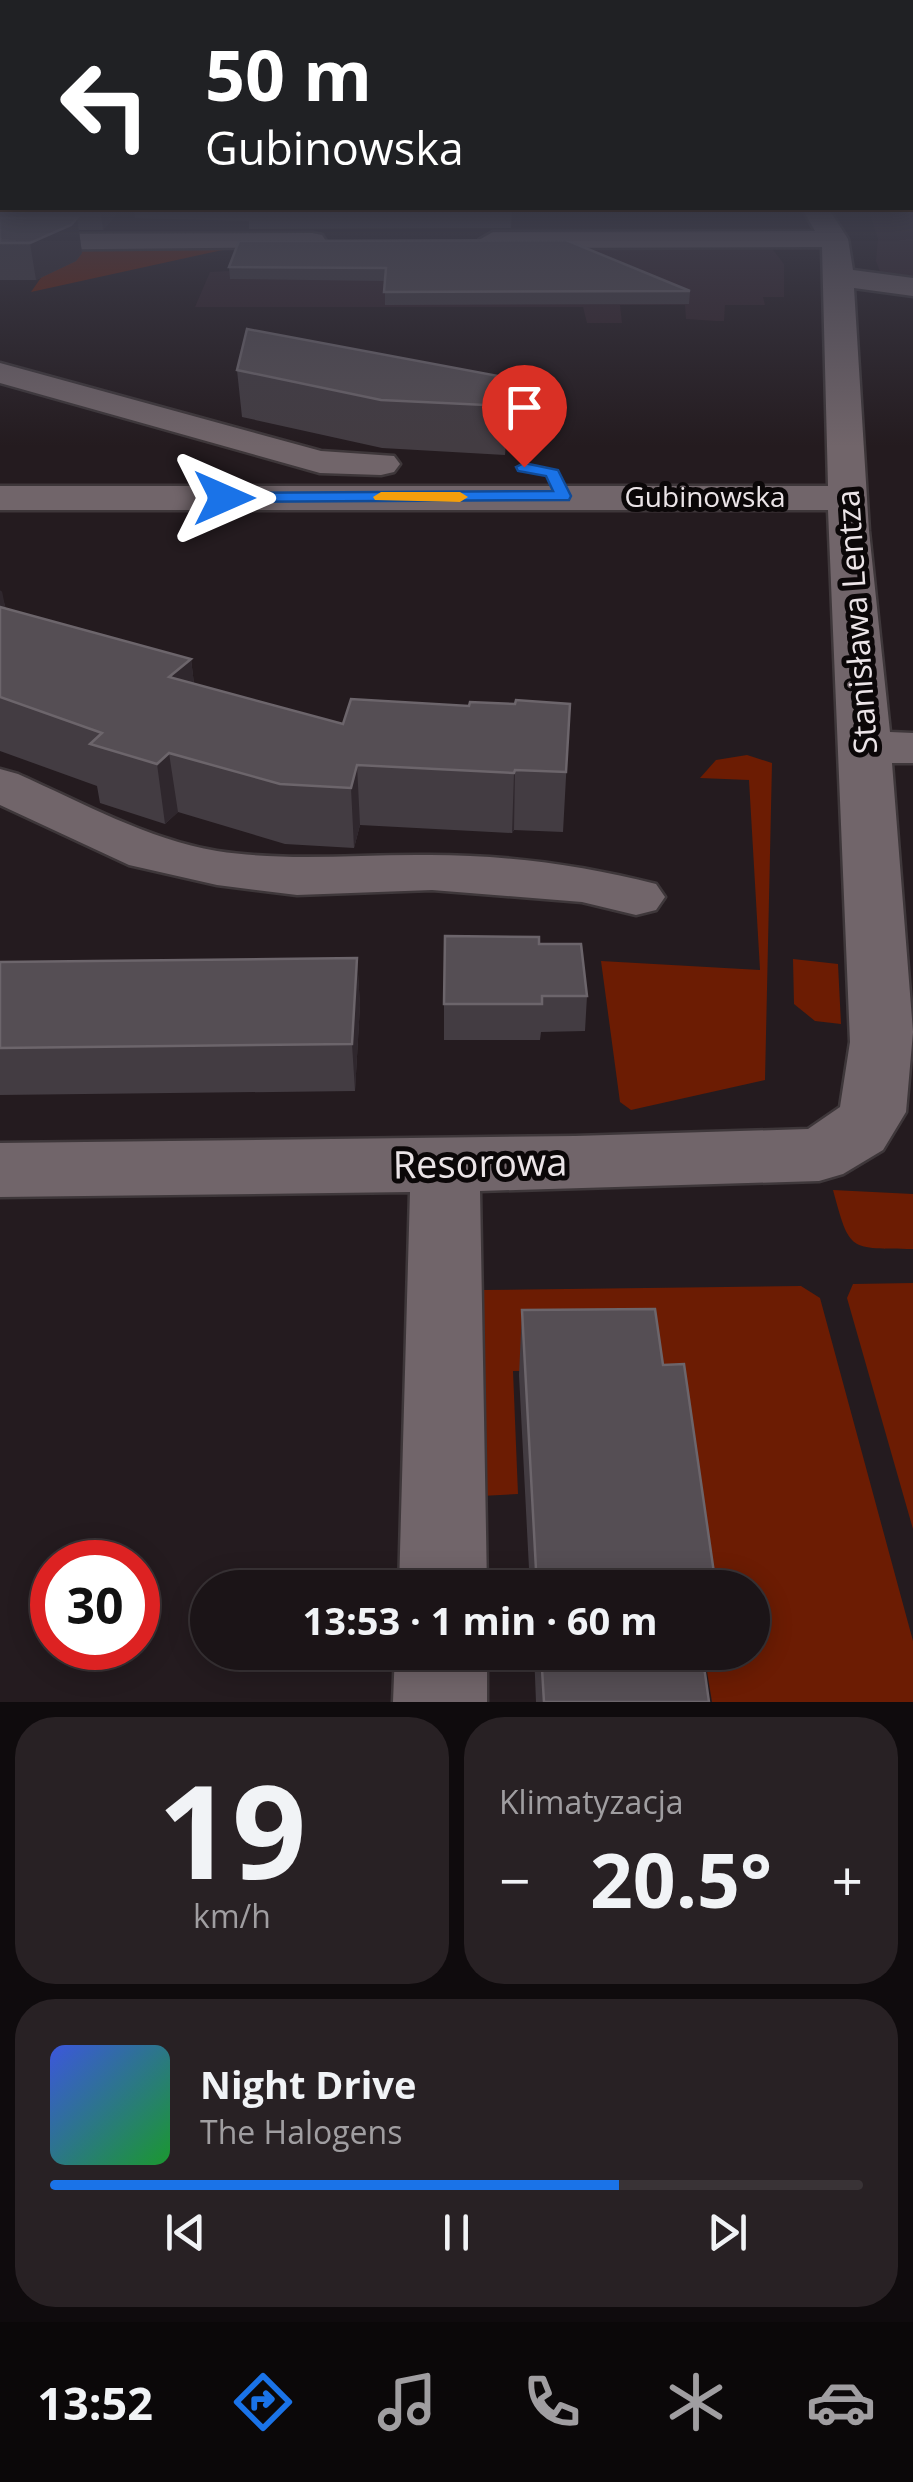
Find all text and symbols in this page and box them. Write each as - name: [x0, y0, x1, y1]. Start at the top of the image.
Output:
- text: 50 m: [205, 26, 372, 122]
- icon: left: [40, 40, 170, 170]
- text: Gubinowska: [205, 117, 464, 178]
- pin: [482, 365, 567, 468]
- icon: arrive: [497, 380, 552, 435]
- position arrow: [172, 446, 276, 550]
- street label: Gubinowska: [624, 477, 786, 515]
- street label: Stanisława Lentza: [825, 488, 886, 756]
- street label: Resorowa: [392, 1134, 568, 1190]
- speed limit sign: 30: [30, 1540, 160, 1670]
- text: 13:53 · 1 min · 60 m: [302, 1594, 658, 1646]
- text: 19: [158, 1740, 306, 1917]
- text: Klimatyzacja: [499, 1780, 684, 1823]
- text: 20.5°: [590, 1828, 772, 1930]
- text: −: [499, 1842, 530, 1917]
- text: +: [832, 1842, 863, 1917]
- text: km/h: [193, 1894, 271, 1937]
- text: Night Drive: [200, 2058, 416, 2110]
- text: The Halogens: [200, 2110, 402, 2153]
- icon: previous: [158, 2205, 213, 2260]
- icon: pause: [429, 2205, 484, 2260]
- icon: next: [700, 2205, 755, 2260]
- icon: directions: [228, 2367, 298, 2437]
- icon: music: [372, 2367, 442, 2437]
- icon: phone: [517, 2367, 587, 2437]
- icon: climate: [661, 2367, 731, 2437]
- icon: car: [806, 2367, 876, 2437]
- text: 13:52: [37, 2372, 153, 2433]

